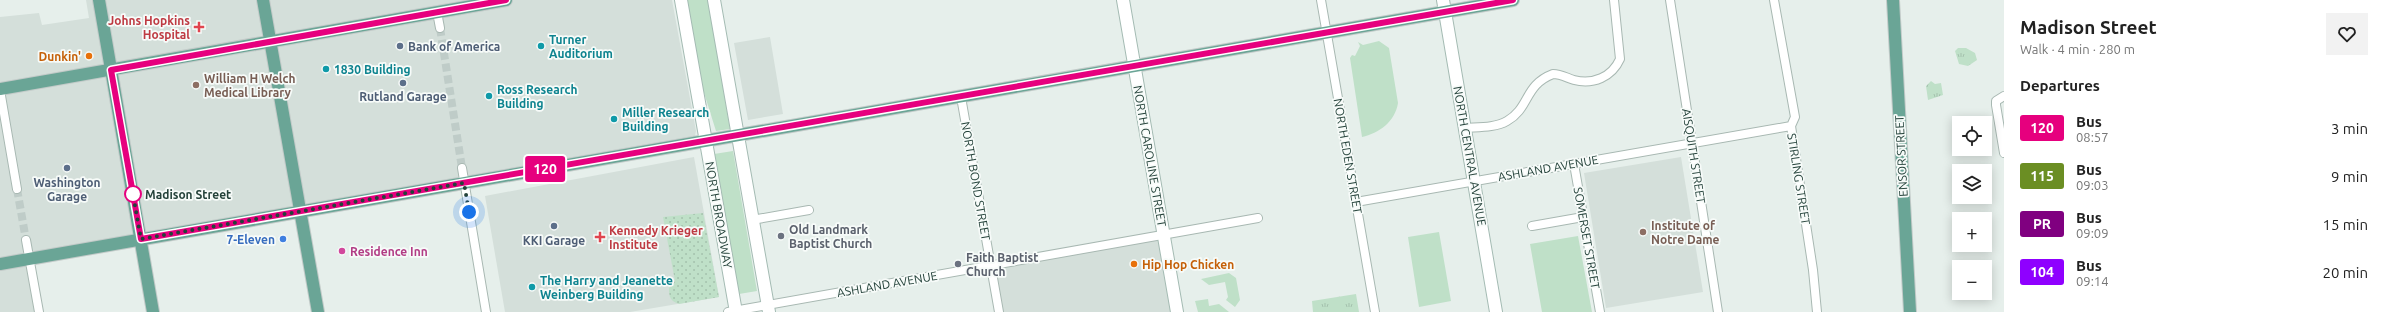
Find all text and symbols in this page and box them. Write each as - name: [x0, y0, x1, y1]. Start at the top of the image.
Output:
- button: heart: [2326, 13, 2368, 55]
- place label: Johns Hopkins Hospital: [108, 14, 190, 41]
- text: Madison Street: [2020, 16, 2157, 38]
- marker: Johns Hopkins Hospital: [193, 21, 205, 33]
- place label: Turner Auditorium: [549, 33, 613, 60]
- place label: Bank of America: [408, 40, 500, 53]
- marker: Bank of America: [395, 41, 405, 51]
- marker: Turner Auditorium: [536, 41, 546, 51]
- text: Walk · 4 min · 280 m: [2020, 42, 2135, 56]
- place label: Dunkin': [38, 50, 81, 63]
- marker: Dunkin': [84, 51, 94, 61]
- place label: 1830 Building: [334, 63, 410, 76]
- marker: 1830 Building: [321, 64, 331, 74]
- place label: William H Welch Medical Library: [204, 72, 295, 99]
- text: Departures: [2020, 77, 2100, 94]
- marker: Rutland Garage: [398, 78, 408, 88]
- marker: William H Welch Medical Library: [191, 80, 201, 90]
- place label: Ross Research Building: [497, 83, 577, 110]
- street label: NORTH CAROLINE STREET: [1131, 84, 1169, 228]
- street label: NORTH CENTRAL AVENUE: [1451, 85, 1489, 227]
- place label: Rutland Garage: [359, 90, 447, 103]
- marker: Ross Research Building: [484, 91, 494, 101]
- street label: NORTH EDEN STREET: [1331, 97, 1365, 215]
- place label: Miller Research Building: [622, 106, 709, 133]
- street label: AISQUITH STREET: [1680, 108, 1708, 205]
- text: Bus: [2076, 113, 2102, 130]
- marker: Miller Research Building: [609, 114, 619, 124]
- street label: ENSOR STREET: [1892, 115, 1910, 197]
- map controls: [1952, 116, 1992, 300]
- button: locate: [1952, 116, 1992, 156]
- text: 120: [2030, 120, 2054, 136]
- text: 3 min: [2331, 120, 2368, 137]
- street label: NORTH BOND STREET: [959, 121, 993, 242]
- text: 08:57: [2076, 130, 2109, 144]
- street label: STIRLING STREET: [1785, 132, 1813, 226]
- street label: ASHLAND AVENUE: [1497, 153, 1599, 183]
- line badge: 120: [522, 156, 568, 182]
- street label: NORTH BROADWAY: [703, 160, 735, 270]
- text: 120: [533, 161, 557, 177]
- text: Bus: [2076, 161, 2102, 178]
- marker: Washington Garage: [62, 163, 72, 173]
- button: layers: [1952, 164, 1992, 204]
- text: 115: [2030, 168, 2054, 184]
- text: 9 min: [2331, 168, 2368, 185]
- place label: Washington Garage: [34, 176, 100, 203]
- text: 09:03: [2076, 178, 2109, 192]
- marker: Madison Street: [124, 185, 142, 203]
- street label: SOMERSET STREET: [1572, 186, 1602, 290]
- place label: Madison Street: [145, 188, 231, 201]
- your location: [459, 202, 479, 222]
- text: Bus: [2076, 209, 2102, 226]
- button: +: [1952, 212, 1992, 252]
- text: PR: [2033, 216, 2051, 232]
- text: 15 min: [2322, 216, 2368, 233]
- place label: Institute of Notre Dame: [1651, 219, 1720, 246]
- marker: KKI Garage: [549, 221, 559, 231]
- place label: Old Landmark Baptist Church: [789, 223, 872, 250]
- place label: Kennedy Krieger Institute: [609, 224, 703, 251]
- text: 09:09: [2076, 226, 2109, 240]
- marker: Institute of Notre Dame: [1638, 227, 1648, 237]
- marker: Kennedy Krieger Institute: [594, 231, 606, 243]
- marker: Old Landmark Baptist Church: [776, 231, 786, 241]
- place label: 7-Eleven: [226, 233, 275, 246]
- marker: 7-Eleven: [278, 234, 288, 244]
- place label: KKI Garage: [523, 234, 585, 247]
- place label: Residence Inn: [350, 245, 428, 258]
- marker: Residence Inn: [337, 246, 347, 256]
- place label: Faith Baptist Church: [966, 251, 1038, 278]
- text: Bus: [2076, 257, 2102, 274]
- place label: Hip Hop Chicken: [1142, 258, 1234, 271]
- marker: Faith Baptist Church: [953, 259, 963, 269]
- marker: Hip Hop Chicken: [1129, 259, 1139, 269]
- button: −: [1952, 260, 1992, 300]
- text: 104: [2030, 264, 2054, 280]
- text: 20 min: [2322, 264, 2368, 281]
- street label: ASHLAND AVENUE: [836, 269, 938, 299]
- place label: The Harry and Jeanette Weinberg Building: [540, 274, 673, 301]
- text: 09:14: [2076, 274, 2109, 288]
- marker: The Harry and Jeanette Weinberg Building: [527, 282, 537, 292]

